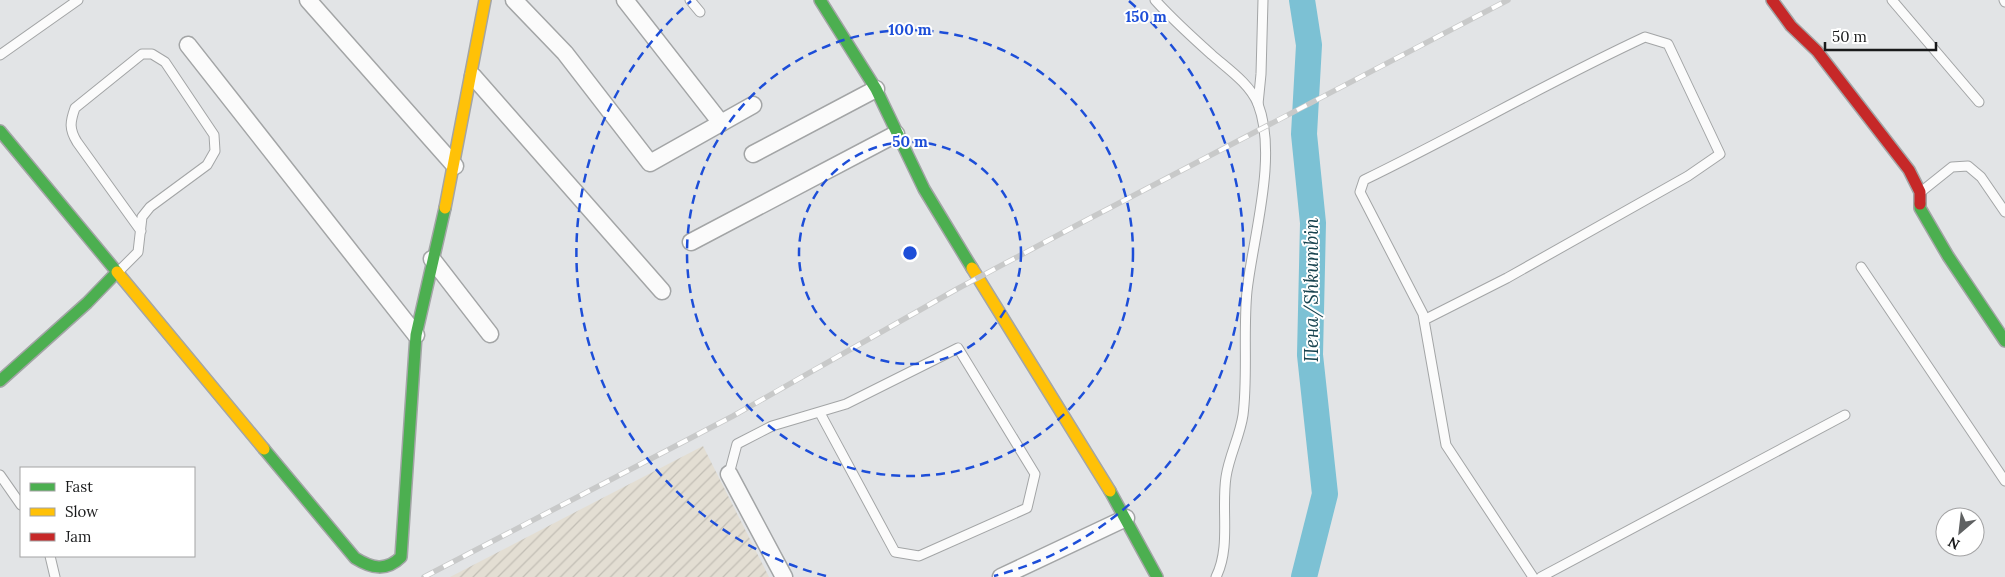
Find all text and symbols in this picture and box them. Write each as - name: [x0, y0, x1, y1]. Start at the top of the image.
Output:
- text: 150 m: [1125, 7, 1167, 26]
- text: 100 m: [889, 20, 932, 39]
- scale bar: [1825, 20, 1936, 52]
- text: 50 m: [1832, 27, 1867, 46]
- text: 50 m: [892, 132, 928, 151]
- water label: Пена/Shkumbin: [1299, 217, 1324, 362]
- centre of rings: [901, 244, 919, 262]
- legend: [20, 467, 195, 557]
- text: Fast: [65, 477, 93, 496]
- text: Slow: [65, 502, 98, 521]
- north arrow: [1935, 507, 1985, 557]
- text: Jam: [64, 527, 92, 546]
- text: N: [1945, 533, 1963, 554]

